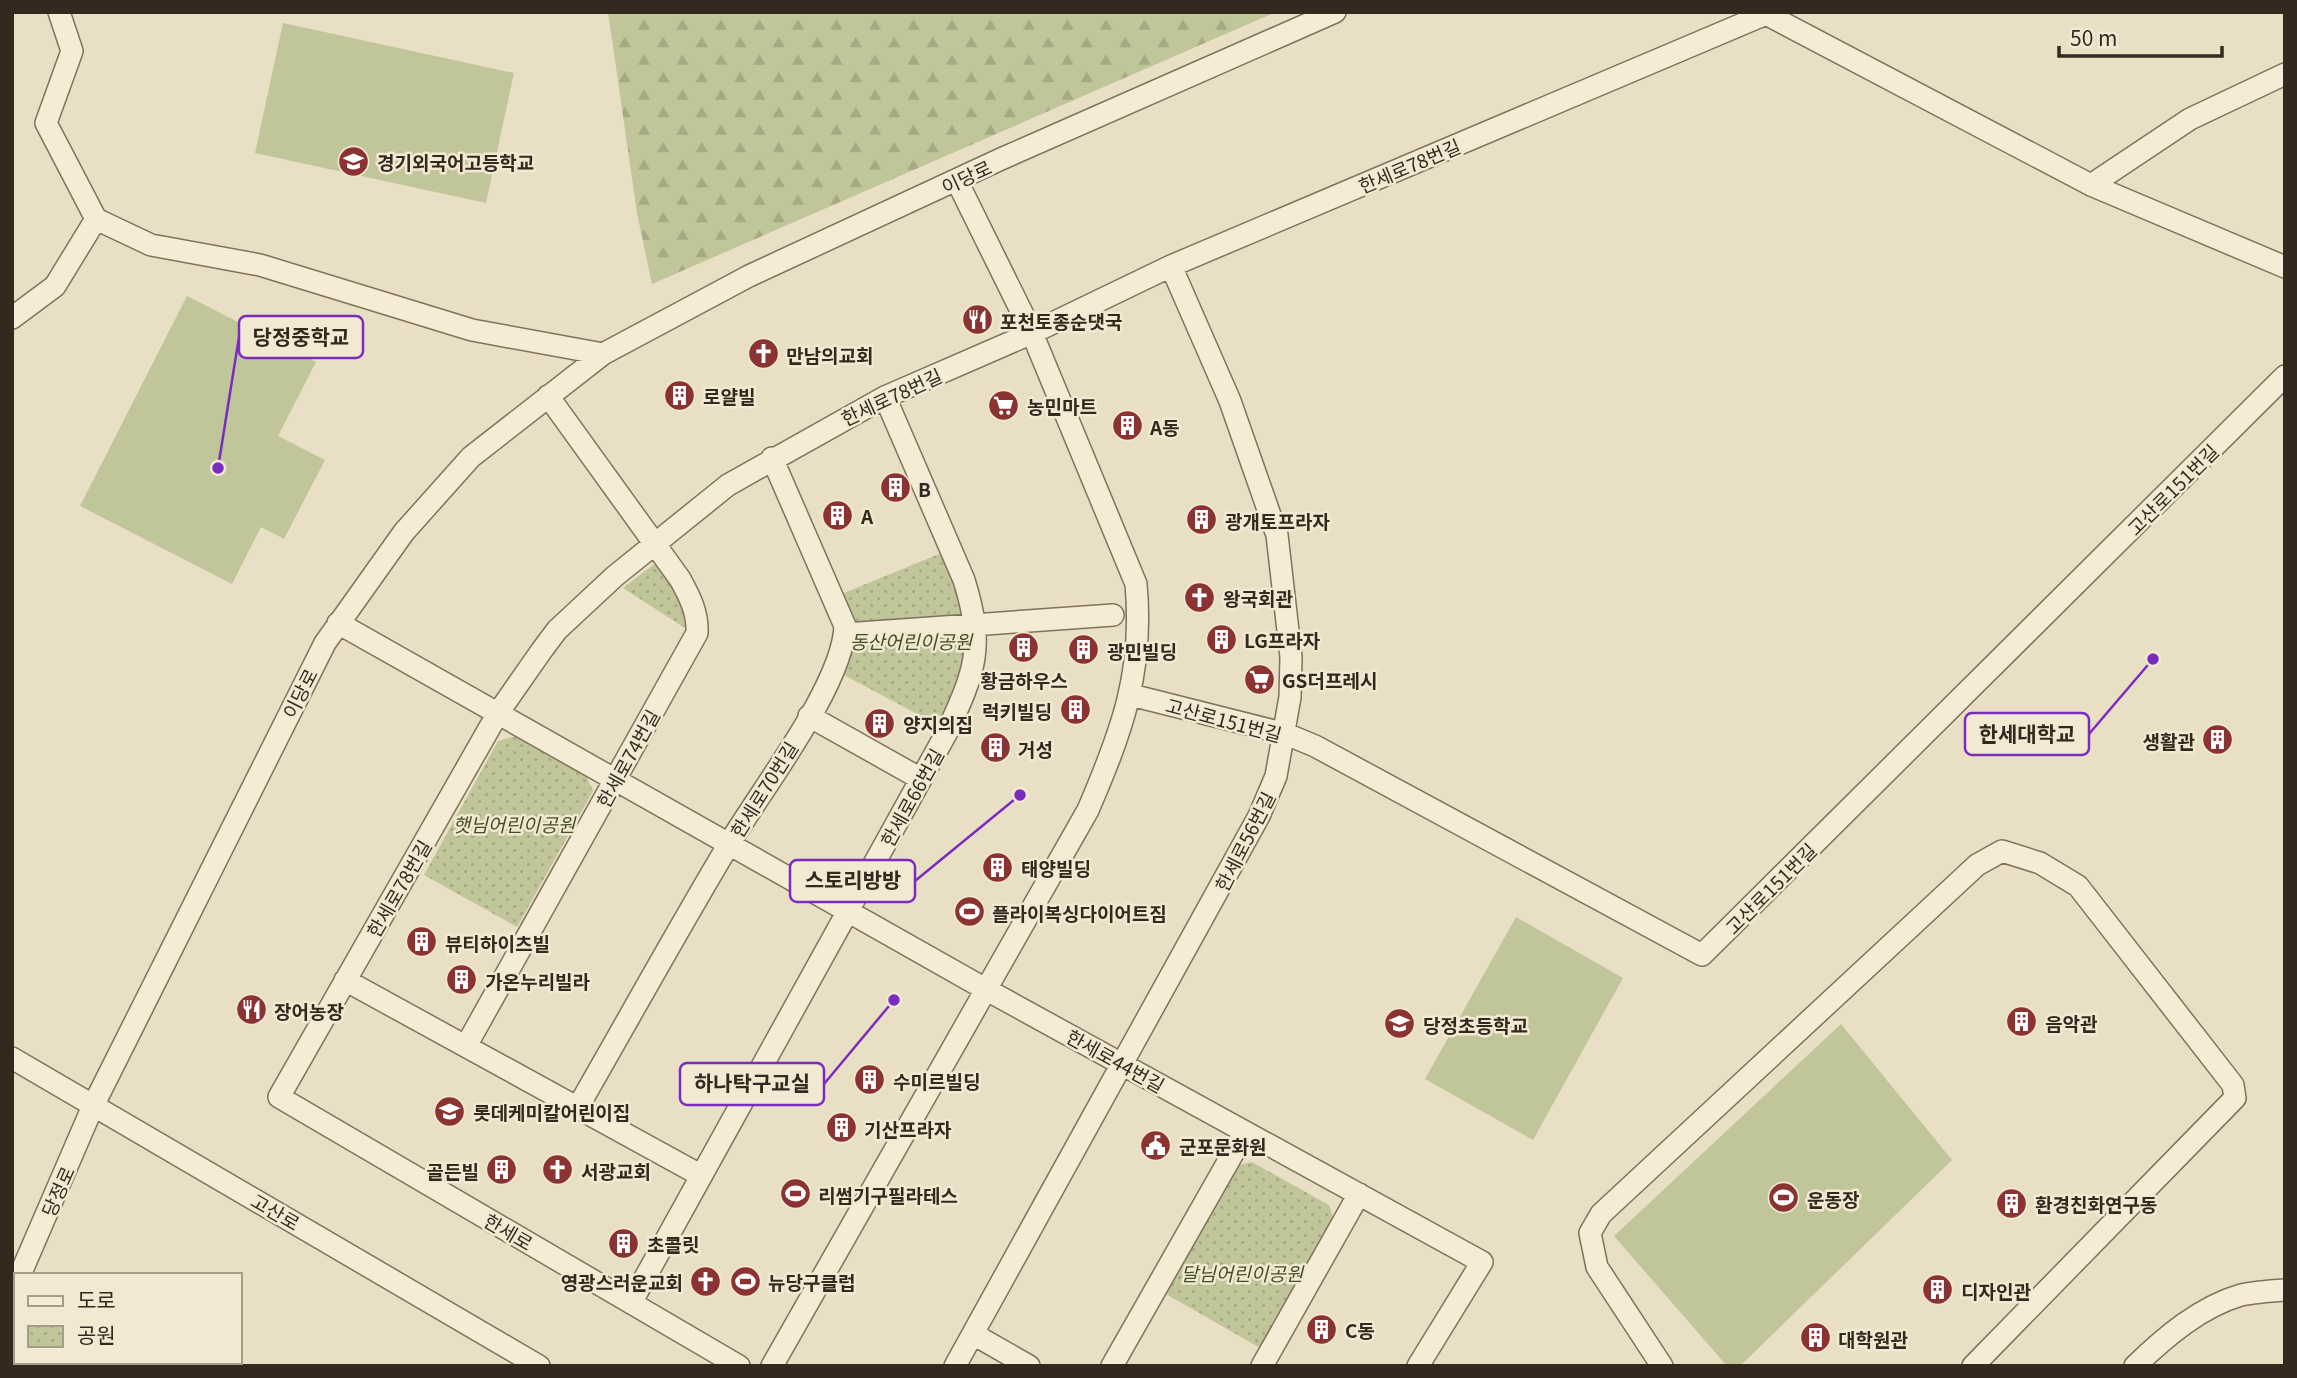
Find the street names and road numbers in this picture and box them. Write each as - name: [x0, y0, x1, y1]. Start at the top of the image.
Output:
- street label: 한세로78번길: [1354, 131, 1464, 199]
- street label: 이당로: [937, 153, 995, 199]
- street label: 한세로78번길: [836, 361, 946, 431]
- street label: 고산로151번길: [2120, 437, 2224, 541]
- street label: 이당로: [275, 664, 323, 722]
- street label: 고산로151번길: [1163, 691, 1285, 747]
- street label: 한세로74번길: [589, 704, 665, 812]
- street label: 한세로70번길: [723, 736, 803, 842]
- street label: 한세로66번길: [873, 743, 949, 851]
- street label: 한세로56번길: [1207, 787, 1281, 895]
- street label: 한세로78번길: [359, 834, 437, 942]
- street label: 고산로151번길: [1718, 836, 1822, 940]
- street label: 한세로44번길: [1062, 1022, 1170, 1098]
- street label: 당정로: [34, 1162, 80, 1220]
- street label: 고산로: [247, 1186, 305, 1236]
- street label: 한세로: [480, 1206, 538, 1256]

